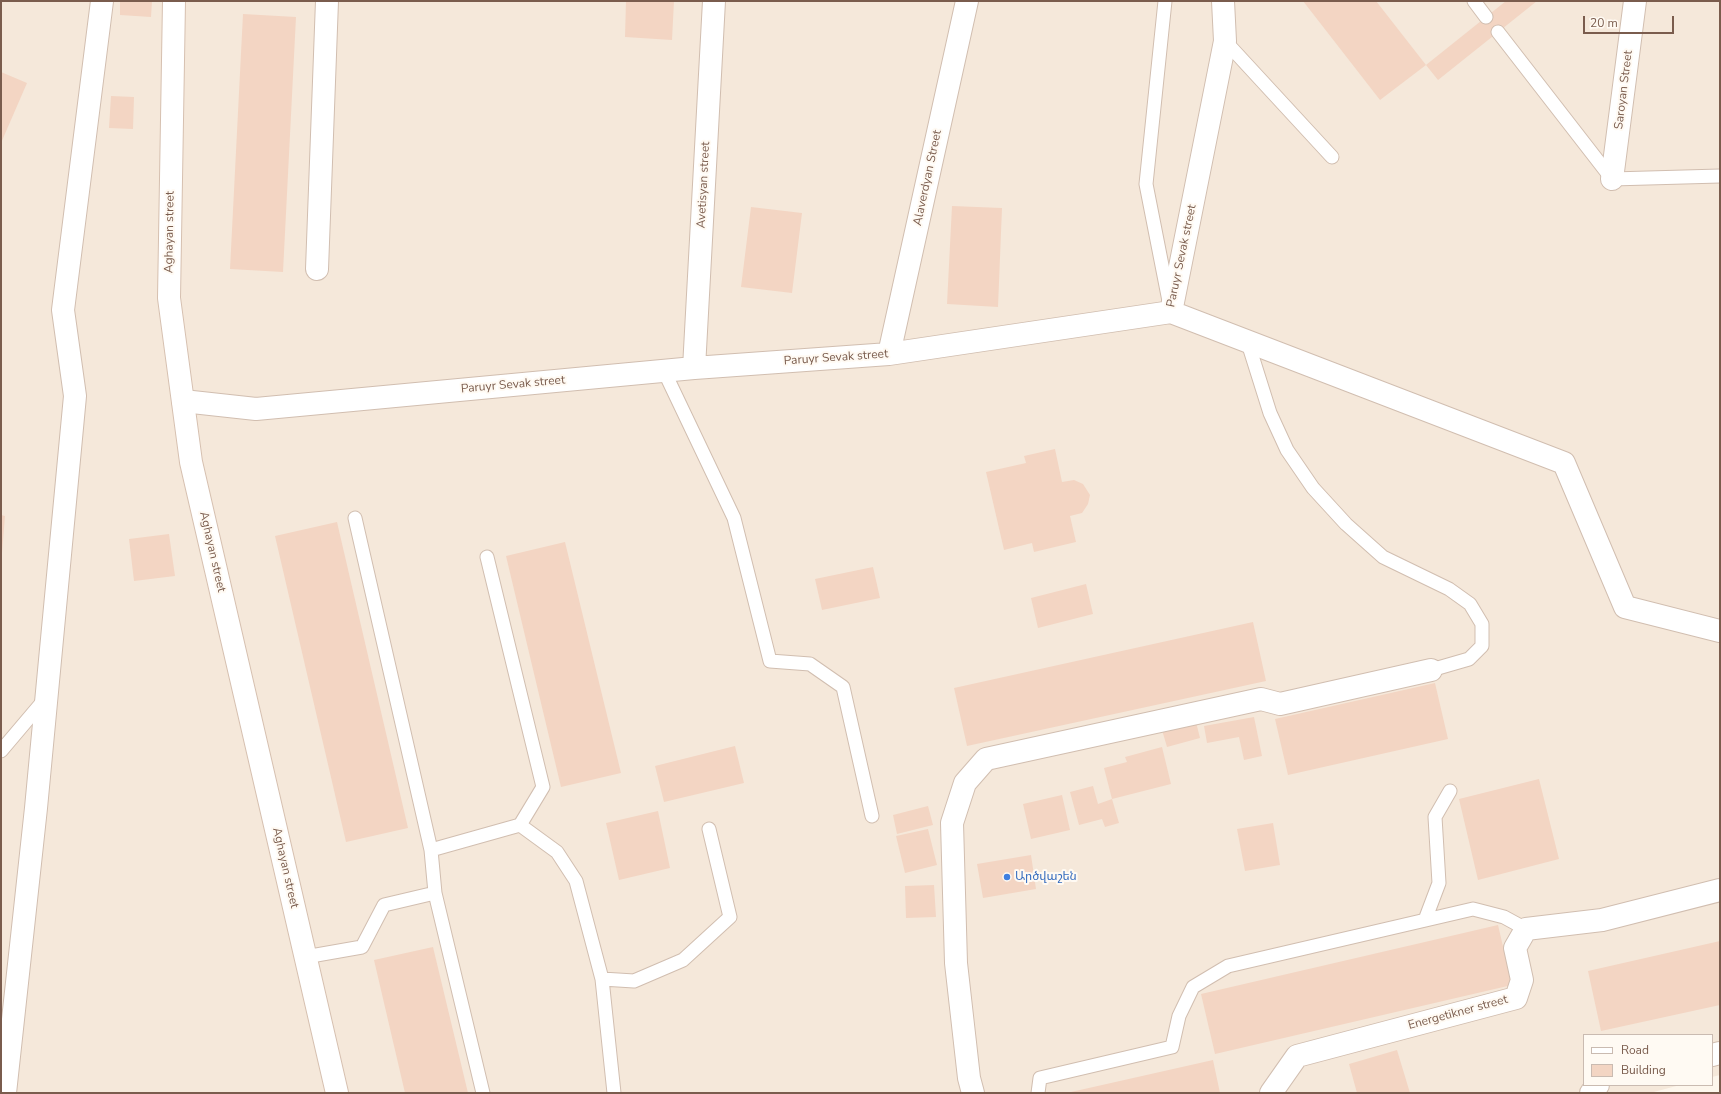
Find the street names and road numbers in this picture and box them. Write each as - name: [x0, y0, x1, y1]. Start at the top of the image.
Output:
- street label: Saroyan Street: [1612, 50, 1636, 130]
- street label: Alaverdyan Street: [911, 129, 945, 227]
- street label: Avetisyan street: [695, 141, 713, 229]
- street label: Aghayan street: [162, 191, 178, 273]
- street label: Paruyr Sevak street: [1164, 203, 1200, 309]
- street label: Paruyr Sevak street: [783, 347, 889, 369]
- street label: Paruyr Sevak street: [460, 373, 566, 397]
- street label: Aghayan street: [196, 510, 228, 594]
- street label: Aghayan street: [269, 826, 301, 910]
- street label: Energetikner street: [1407, 993, 1509, 1033]

